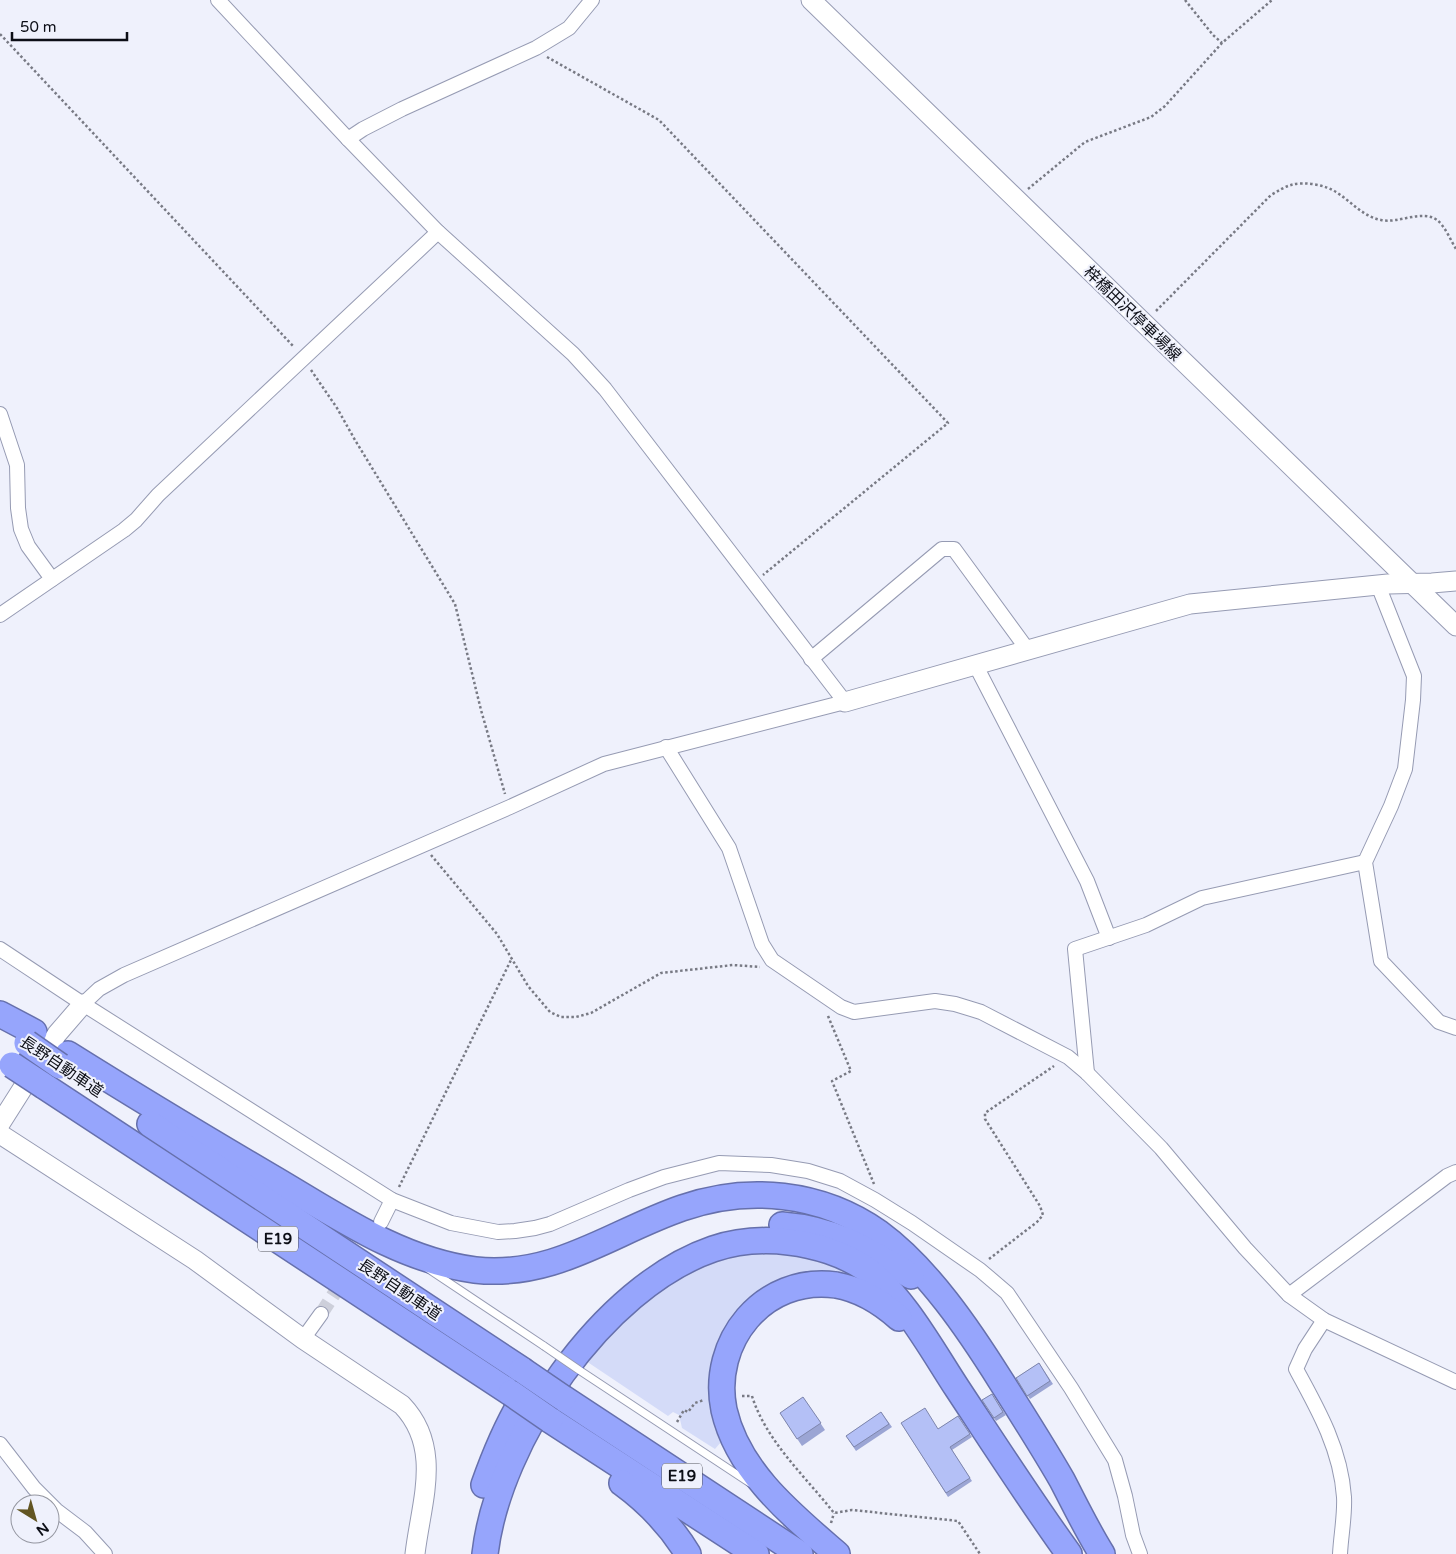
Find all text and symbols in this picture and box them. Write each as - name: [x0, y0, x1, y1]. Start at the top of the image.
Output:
- scale bar: [12, 10, 128, 42]
- text: 50 m: [20, 18, 57, 36]
- street label: 梓橋田沢停車場線: [1079, 262, 1185, 365]
- street label: 長野自動車道: [16, 1032, 107, 1102]
- road number: E19: [258, 1226, 298, 1252]
- street label: 長野自動車道: [354, 1255, 445, 1325]
- road number: E19: [662, 1464, 702, 1488]
- north arrow: [10, 1494, 60, 1544]
- text: N: [33, 1519, 52, 1539]

